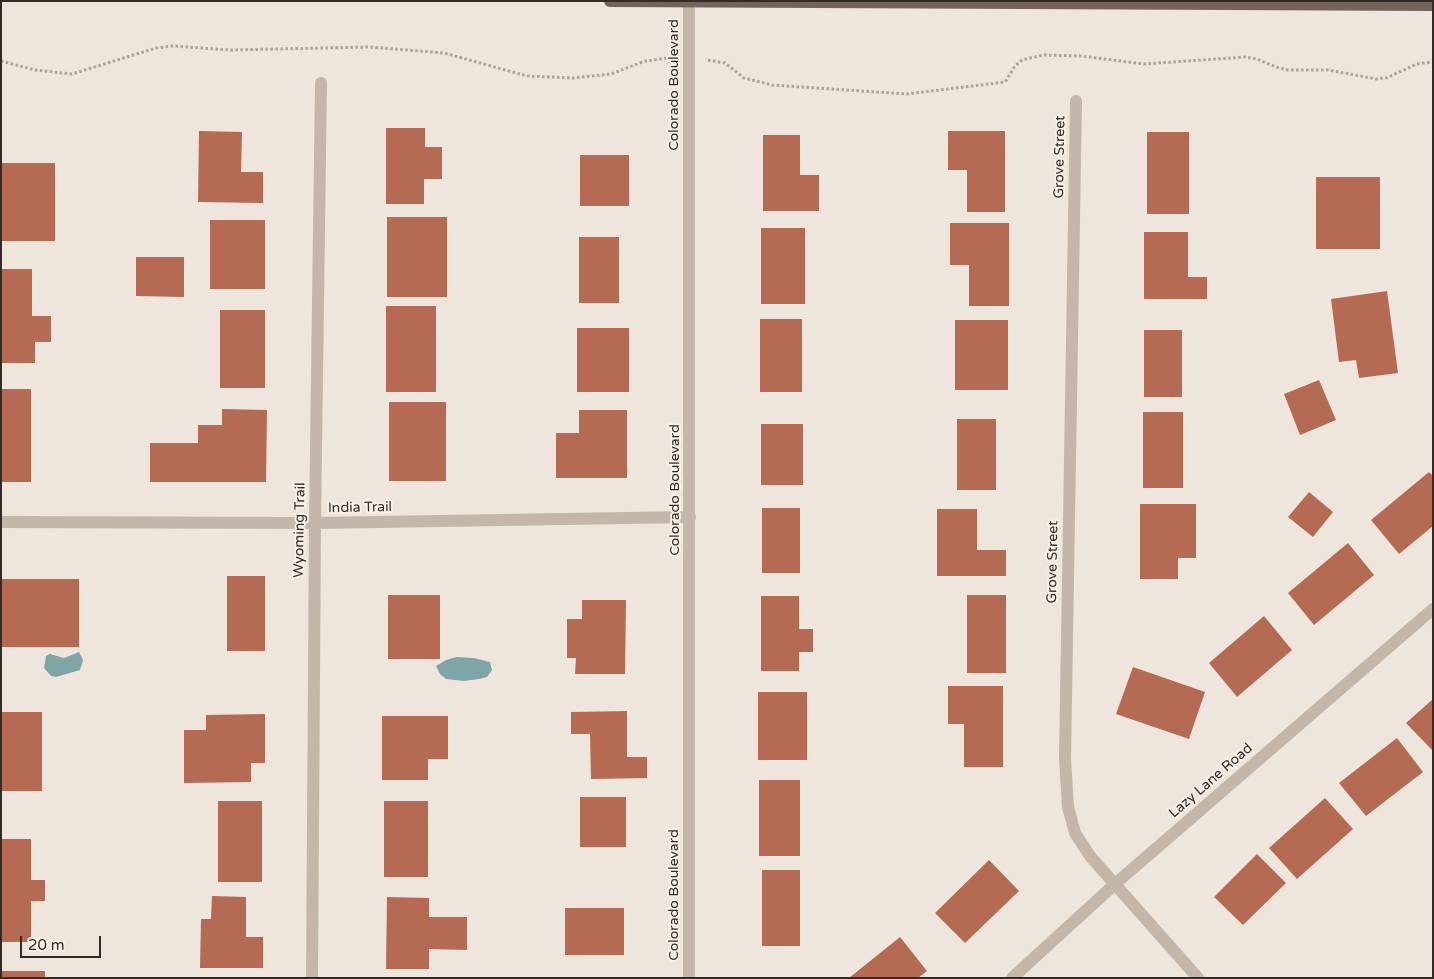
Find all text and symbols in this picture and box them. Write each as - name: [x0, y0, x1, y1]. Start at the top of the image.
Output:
- street label: Colorado Boulevard: [666, 19, 682, 151]
- street label: Grove Street: [1051, 115, 1069, 199]
- street label: Colorado Boulevard: [667, 424, 683, 556]
- street label: Wyoming Trail: [291, 482, 309, 578]
- street label: India Trail: [328, 499, 392, 517]
- street label: Grove Street: [1044, 520, 1062, 604]
- street label: Lazy Lane Road: [1166, 740, 1256, 822]
- street label: Colorado Boulevard: [666, 829, 682, 961]
- scale bar: [22, 926, 104, 958]
- text: 20 m: [28, 936, 65, 954]

